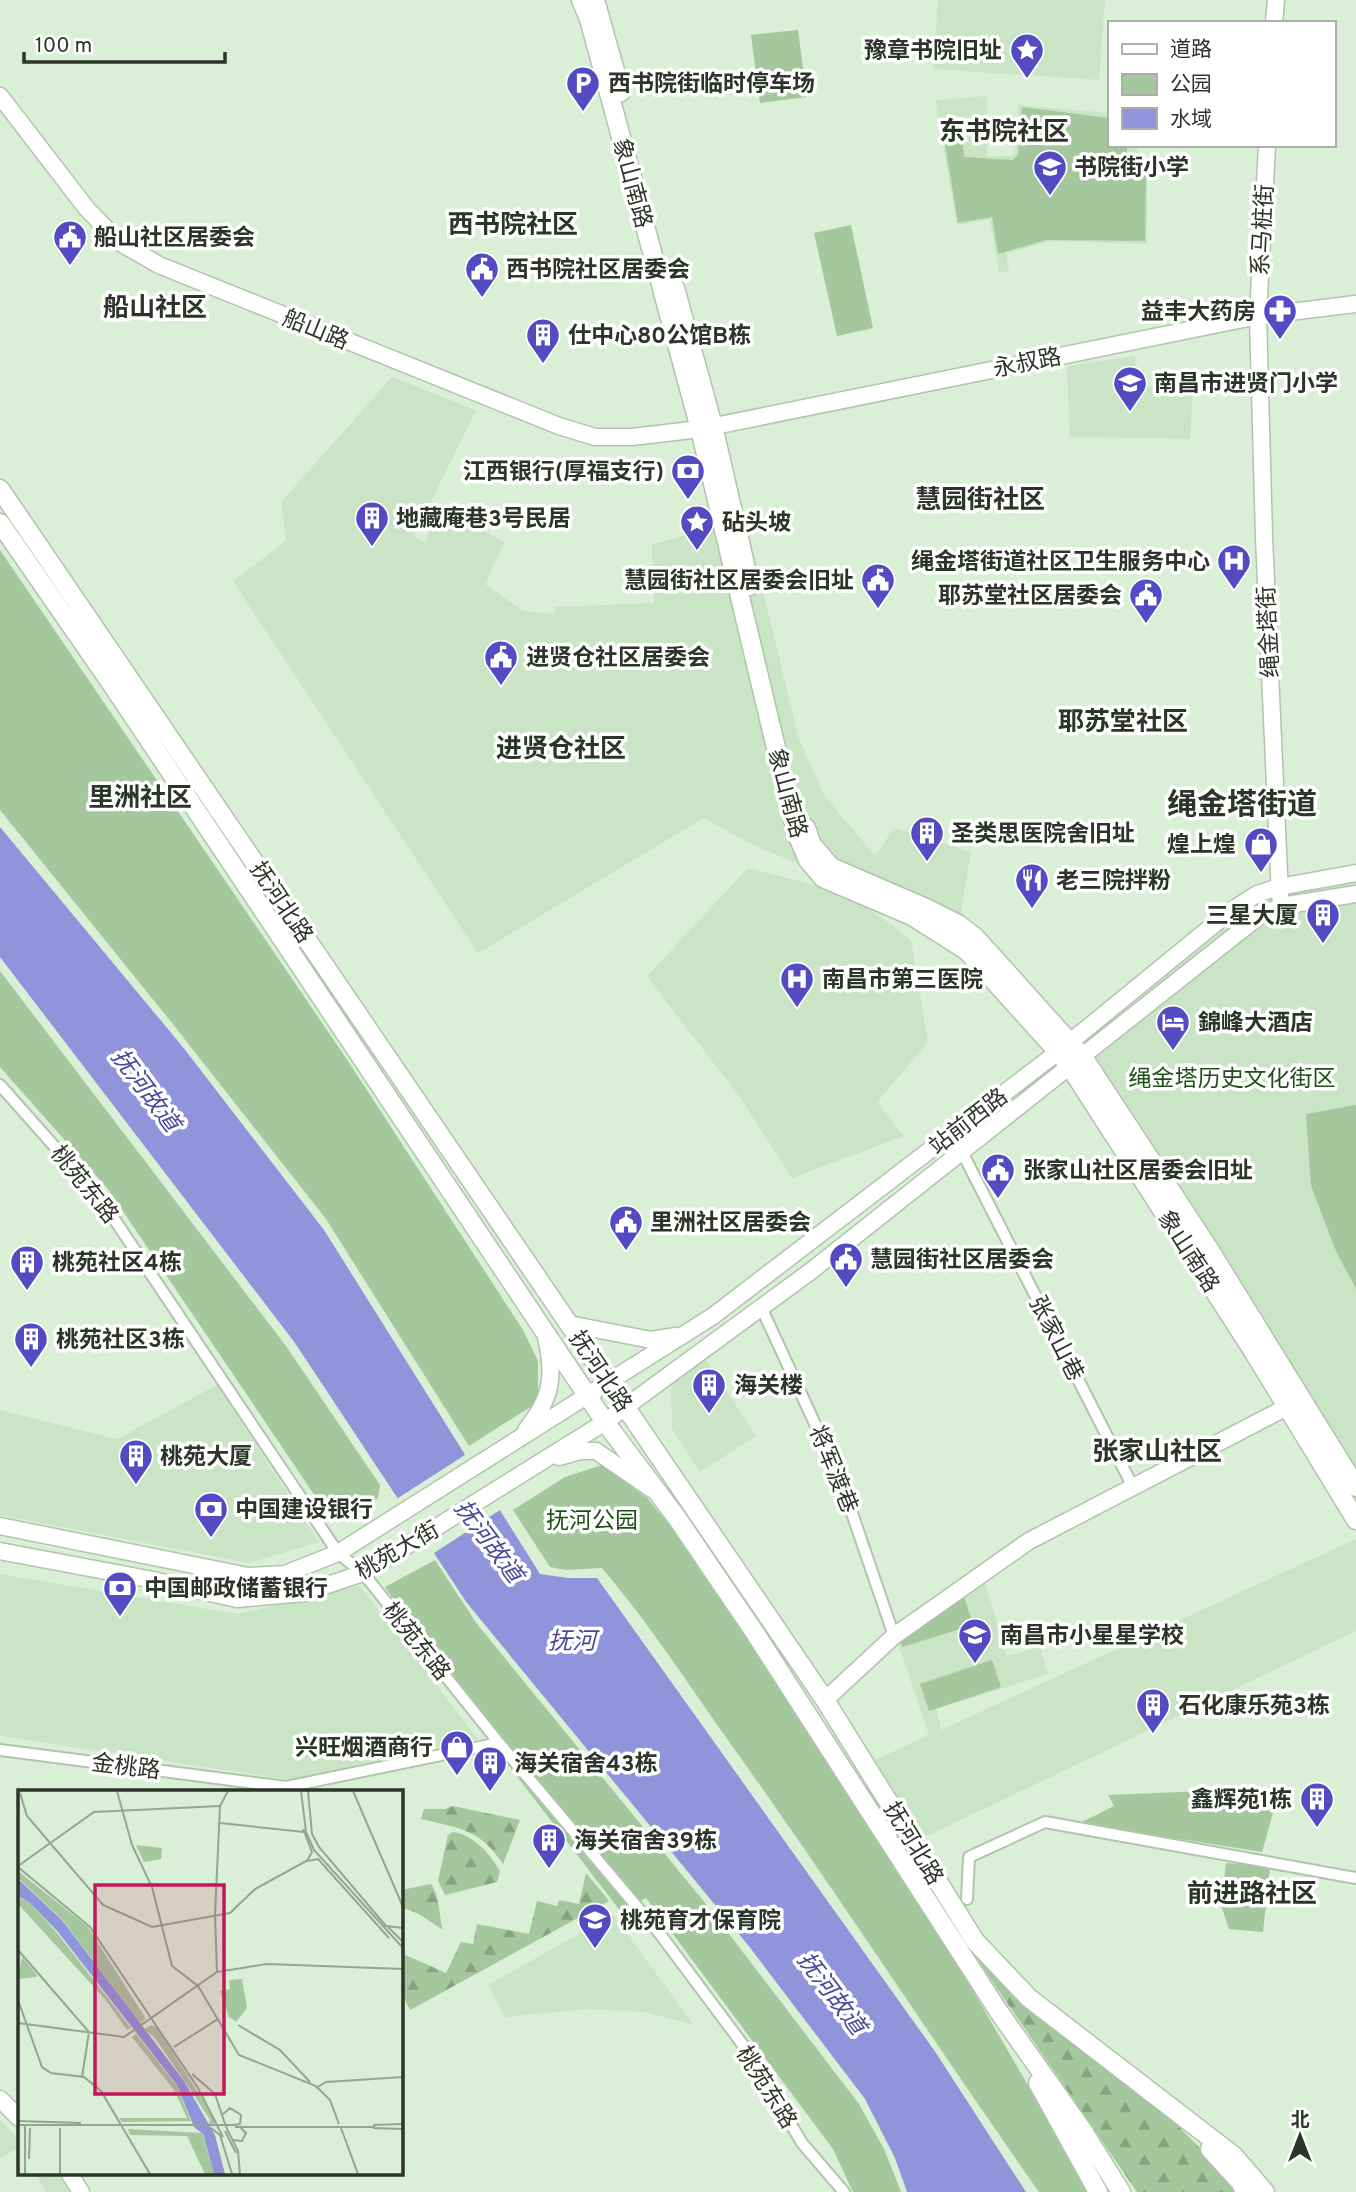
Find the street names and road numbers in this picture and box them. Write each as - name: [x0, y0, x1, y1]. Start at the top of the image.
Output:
- street label: 象山南路: [605, 135, 656, 232]
- street label: 系马桩街: [1248, 183, 1281, 277]
- street label: 船山路: [278, 305, 352, 358]
- street label: 永叔路: [991, 344, 1064, 385]
- street label: 绳金塔街: [1254, 585, 1287, 679]
- street label: 象山南路: [760, 745, 811, 842]
- street label: 抚河北路: [242, 857, 318, 950]
- street label: 站前西路: [924, 1083, 1015, 1163]
- street label: 桃苑东路: [43, 1141, 123, 1230]
- street label: 象山南路: [1150, 1206, 1224, 1299]
- street label: 张家山巷: [1021, 1292, 1089, 1387]
- street label: 抚河北路: [561, 1326, 637, 1419]
- street label: 将军渡巷: [801, 1422, 862, 1518]
- street label: 桃苑大街: [351, 1517, 445, 1588]
- street label: 桃苑东路: [375, 1598, 455, 1687]
- street label: 金桃路: [90, 1750, 162, 1787]
- street label: 抚河北路: [876, 1797, 948, 1891]
- street label: 桃苑东路: [728, 2042, 802, 2135]

